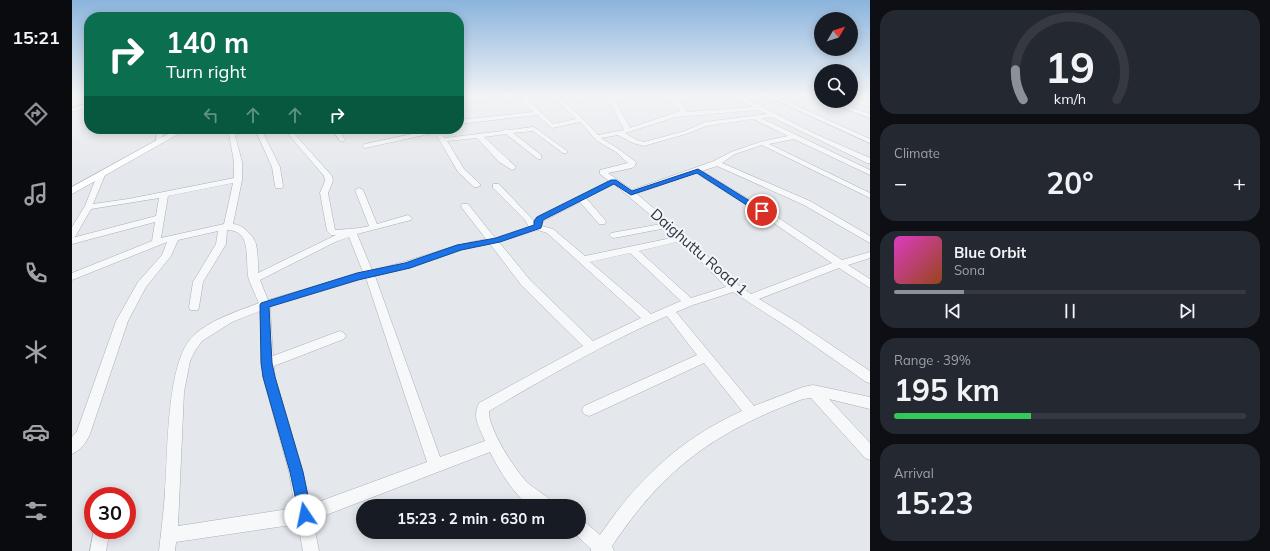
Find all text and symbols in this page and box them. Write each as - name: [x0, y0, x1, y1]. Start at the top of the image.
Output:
- north arrow: [814, 12, 858, 56]
- map controls: [814, 12, 858, 108]
- text: 140 m: [166, 25, 249, 60]
- text: 15:21: [12, 26, 60, 49]
- icon: right: [100, 28, 152, 80]
- text: 19: [1045, 41, 1095, 93]
- text: Turn right: [166, 60, 246, 83]
- button: search: [814, 64, 858, 108]
- text: km/h: [1054, 90, 1086, 108]
- icon: directions: [22, 100, 50, 128]
- icon: left: [200, 104, 222, 126]
- icon: ahead: [242, 104, 264, 126]
- icon: ahead: [284, 104, 306, 126]
- icon: right: [326, 104, 348, 126]
- text: Climate: [894, 145, 940, 161]
- text: 20°: [1046, 164, 1094, 202]
- text: −: [894, 169, 907, 197]
- text: +: [1233, 169, 1246, 197]
- icon: music: [22, 180, 50, 208]
- pin: [745, 194, 779, 228]
- icon: arrive: [751, 200, 773, 222]
- street label: Daighuttu Road 1: [647, 204, 752, 299]
- text: Blue Orbit: [954, 243, 1026, 262]
- icon: phone: [22, 259, 50, 287]
- text: Sona: [954, 262, 985, 278]
- icon: previous: [942, 300, 964, 322]
- icon: pause: [1059, 300, 1081, 322]
- icon: next: [1176, 300, 1198, 322]
- icon: climate: [22, 338, 50, 366]
- text: Range · 39%: [894, 352, 971, 368]
- text: 195 km: [894, 371, 1000, 409]
- icon: car: [22, 418, 50, 446]
- text: Arrival: [894, 465, 934, 481]
- text: 15:23: [894, 484, 973, 522]
- speed limit sign: 30: [84, 487, 136, 539]
- position arrow: [284, 494, 326, 536]
- icon: filters: [22, 497, 50, 525]
- text: 15:23 · 2 min · 630 m: [397, 509, 545, 528]

